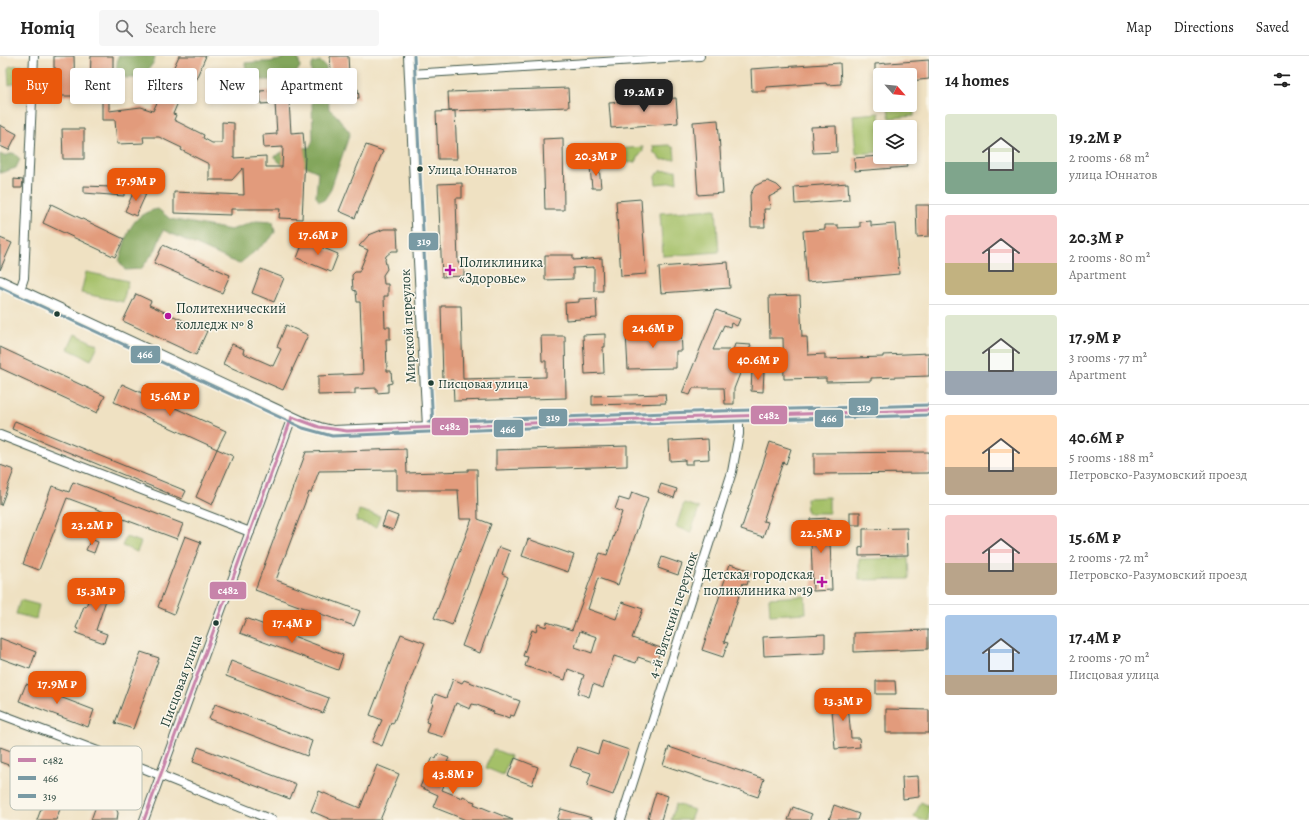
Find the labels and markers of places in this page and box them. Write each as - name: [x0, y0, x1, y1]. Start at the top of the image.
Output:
- pin: 19.2M ₽: [607, 79, 681, 113]
- pin: 20.3M ₽: [559, 143, 633, 177]
- place label: Улица Юннатов: [428, 161, 517, 178]
- marker: Улица Юннатов: [415, 164, 425, 174]
- pin: 17.9M ₽: [99, 168, 173, 202]
- pin: 17.6M ₽: [281, 222, 355, 256]
- place label: Поликлиника «Здоровье»: [459, 253, 544, 288]
- marker: Поликлиника «Здоровье»: [444, 264, 456, 276]
- place label: Политехнический колледж № 8: [176, 299, 286, 334]
- unlabelled marker: [52, 309, 62, 319]
- marker: Политехнический колледж № 8: [163, 311, 173, 321]
- pin: 24.6M ₽: [616, 315, 690, 349]
- pin: 40.6M ₽: [721, 347, 795, 381]
- place label: Писцовая улица: [438, 375, 528, 392]
- marker: Писцовая улица: [426, 378, 436, 388]
- pin: 15.6M ₽: [133, 383, 207, 417]
- pin: 23.2M ₽: [55, 512, 129, 546]
- pin: 22.5M ₽: [784, 520, 858, 554]
- place label: Детская городская поликлиника №19: [702, 565, 813, 600]
- marker: Детская городская поликлиника №19: [816, 576, 828, 588]
- pin: 15.3M ₽: [59, 578, 133, 612]
- pin: 17.4M ₽: [255, 610, 329, 644]
- unlabelled marker: [211, 618, 221, 628]
- pin: 17.9M ₽: [20, 671, 94, 705]
- pin: 13.3M ₽: [806, 688, 880, 722]
- pin: 43.8M ₽: [416, 761, 490, 795]

